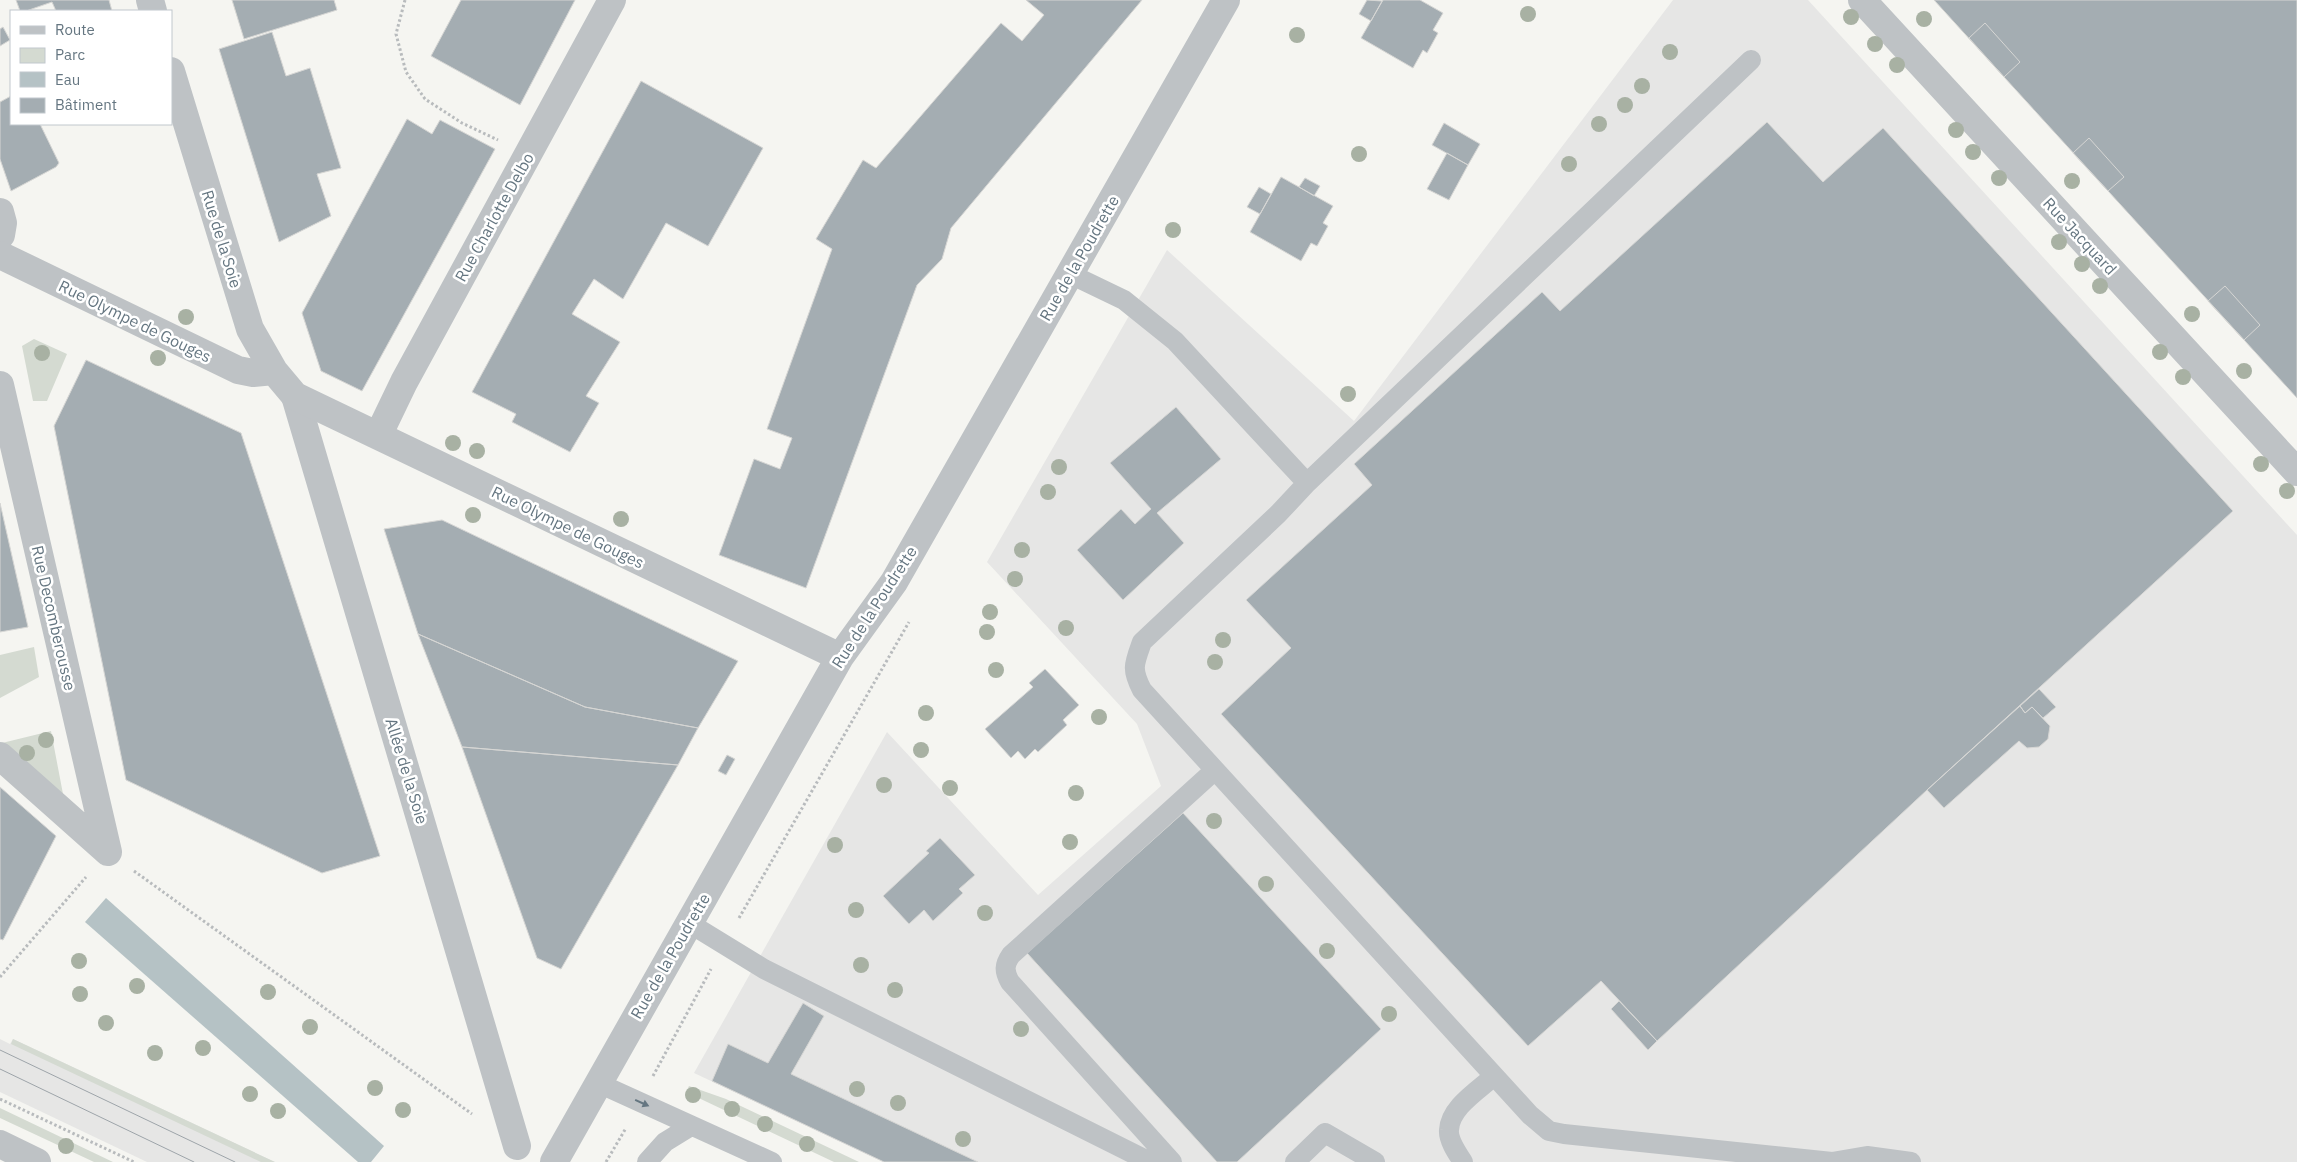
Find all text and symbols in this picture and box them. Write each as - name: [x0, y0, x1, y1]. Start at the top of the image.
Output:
- legend: [10, 10, 172, 125]
- text: Route: [55, 20, 95, 39]
- text: Parc: [55, 45, 85, 64]
- text: Eau: [55, 70, 80, 89]
- text: Bâtiment: [55, 95, 117, 114]
- street label: Rue Charlotte Delbo: [450, 149, 538, 285]
- street label: Rue de la Soie: [198, 188, 246, 291]
- street label: Rue de la Poudrette: [1035, 192, 1123, 324]
- street label: Rue Jacquard: [2039, 193, 2121, 279]
- street label: Rue Olympe de Gouges: [56, 275, 214, 367]
- street label: Rue Olympe de Gouges: [489, 481, 647, 573]
- street label: Rue de la Poudrette: [827, 542, 921, 672]
- street label: Rue Decomberousse: [28, 543, 80, 693]
- street label: Allée de la Soie: [381, 716, 433, 827]
- street label: Rue de la Poudrette: [626, 890, 714, 1022]
- one-way arrow: [635, 1100, 649, 1108]

